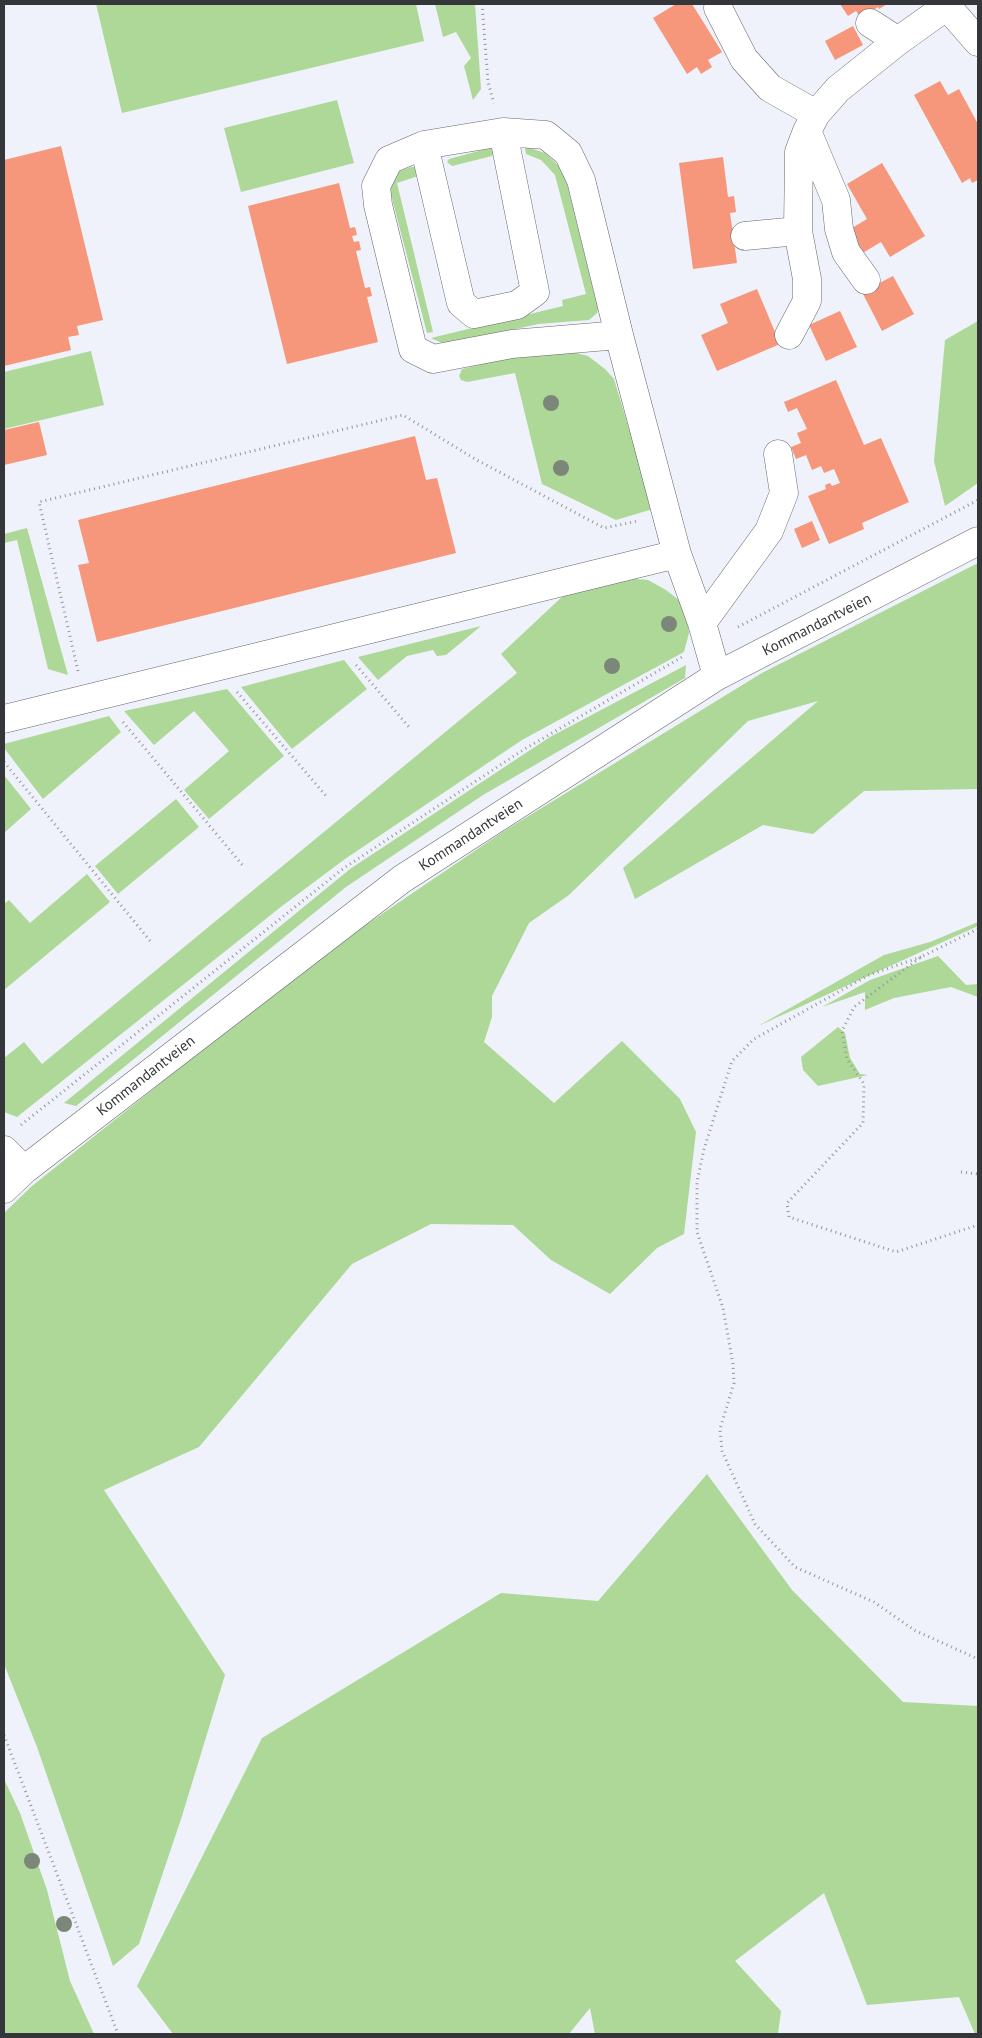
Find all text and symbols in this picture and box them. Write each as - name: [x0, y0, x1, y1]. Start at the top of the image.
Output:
- street label: Kommandantveien: [760, 590, 874, 660]
- street label: Kommandantveien: [416, 795, 526, 875]
- street label: Kommandantveien: [93, 1032, 199, 1120]

